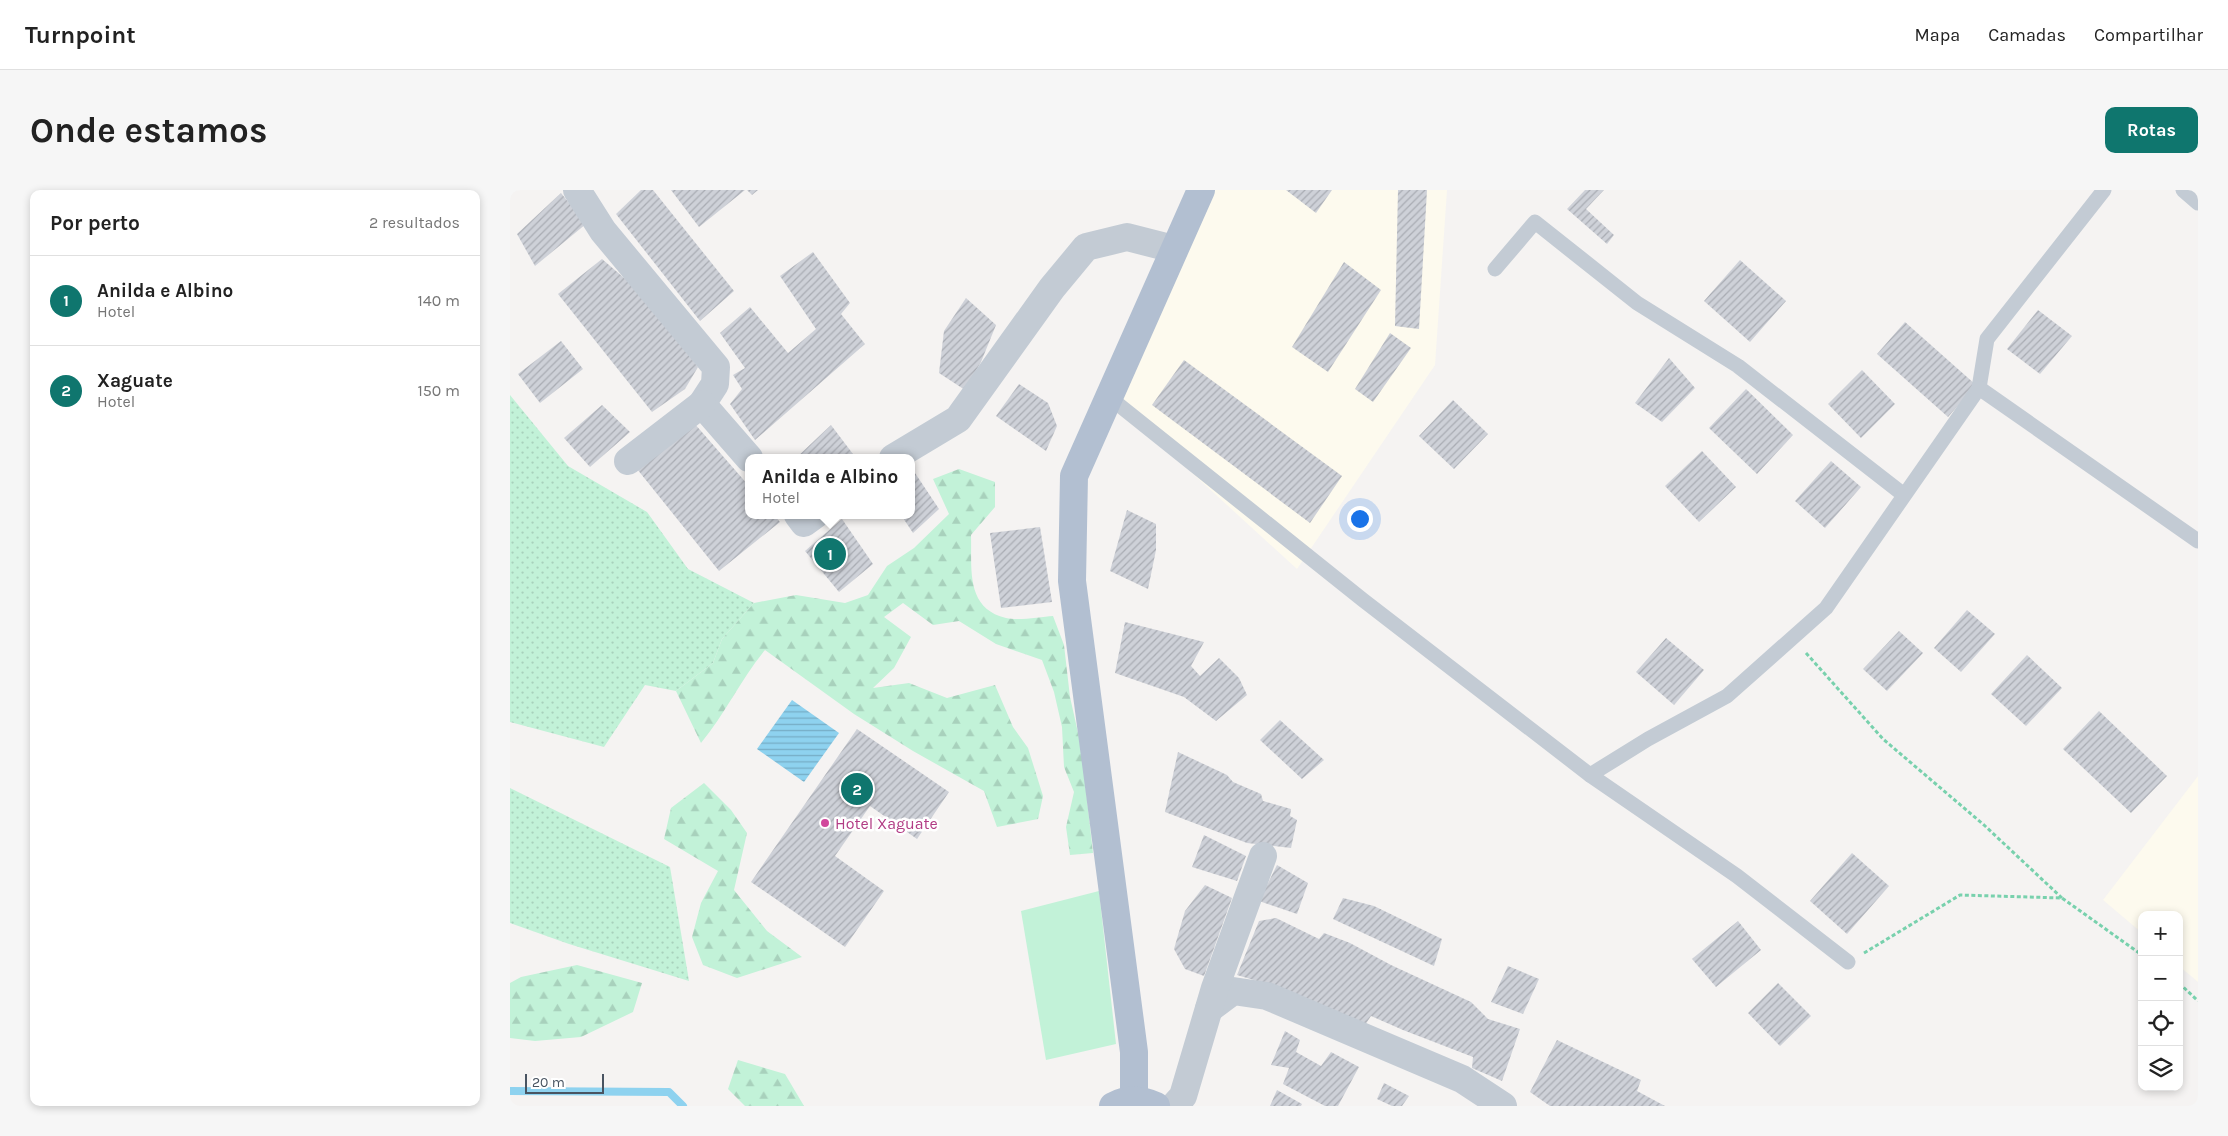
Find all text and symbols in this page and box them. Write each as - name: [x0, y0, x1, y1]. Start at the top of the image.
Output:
- text: Turnpoint: [25, 21, 136, 49]
- text: Mapa: [1915, 24, 1960, 46]
- text: Camadas: [1988, 24, 2066, 46]
- text: Compartilhar: [2094, 24, 2203, 46]
- button: Rotas: [2105, 107, 2198, 153]
- text: Onde estamos: [30, 110, 267, 151]
- text: Por perto: [50, 211, 140, 235]
- text: 2 resultados: [369, 213, 460, 232]
- text: Anilda e Albino: [97, 280, 233, 302]
- text: 1: [63, 291, 69, 310]
- text: 140 m: [418, 291, 460, 310]
- text: Hotel: [97, 302, 135, 321]
- text: Xaguate: [97, 370, 173, 392]
- text: 2: [61, 381, 71, 400]
- text: 150 m: [417, 381, 460, 400]
- text: Hotel: [97, 392, 135, 411]
- popup: [745, 454, 915, 519]
- text: Anilda e Albino: [762, 466, 898, 488]
- text: Hotel: [762, 488, 800, 507]
- your location: [1347, 506, 1373, 532]
- pin: 1: [814, 535, 846, 573]
- pin: 2: [841, 770, 873, 808]
- place label: Hotel Xaguate: [835, 814, 938, 833]
- marker: Hotel Xaguate: [819, 817, 831, 829]
- map controls: [2138, 911, 2183, 1091]
- button: +: [2138, 911, 2183, 956]
- button: −: [2138, 956, 2183, 1001]
- button: locate: [2138, 1001, 2183, 1046]
- button: layers: [2138, 1046, 2183, 1091]
- scale bar: [525, 1071, 604, 1094]
- text: 20 m: [532, 1074, 565, 1091]

